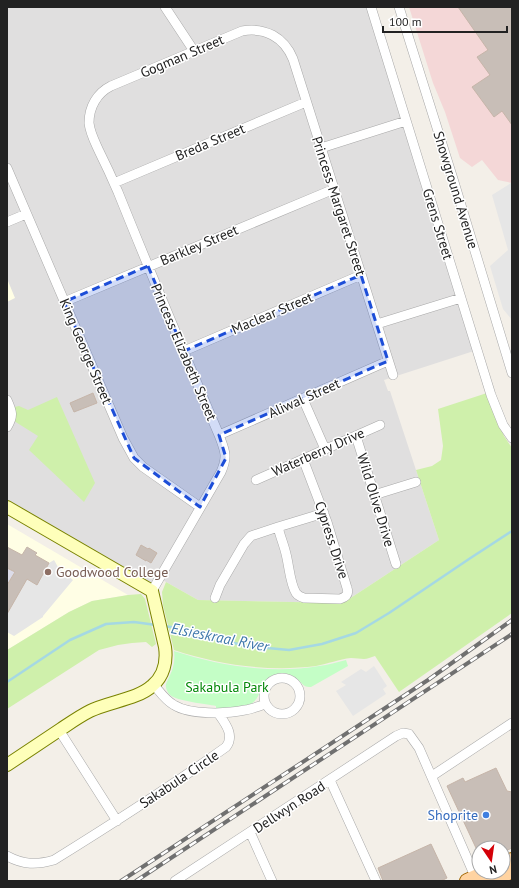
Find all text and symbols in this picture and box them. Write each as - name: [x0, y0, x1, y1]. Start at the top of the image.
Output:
- scale bar: [383, 8, 507, 34]
- text: 100 m: [389, 14, 422, 29]
- street label: Gogman Street: [137, 30, 227, 82]
- street label: Breda Street: [172, 119, 248, 165]
- street label: Showground Avenue: [430, 129, 482, 251]
- street label: Princess Margaret Street: [308, 134, 370, 278]
- street label: Grens Street: [419, 186, 457, 262]
- street label: Barkley Street: [157, 220, 241, 269]
- street label: Princess Elizabeth Street: [147, 281, 221, 424]
- street label: Maclear Street: [229, 288, 316, 338]
- street label: King George Street: [56, 295, 116, 407]
- street label: Aliwal Street: [265, 374, 343, 422]
- street label: Waterberry Drive: [269, 423, 367, 481]
- street label: Wild Olive Drive: [353, 451, 399, 549]
- street label: Cypress Drive: [311, 499, 353, 581]
- place label: Goodwood College: [56, 563, 168, 581]
- marker: Goodwood College: [43, 567, 53, 577]
- water label: Elsieskraal River: [169, 618, 272, 656]
- park label: Sakabula Park: [185, 678, 269, 696]
- street label: Sakabula Circle: [136, 746, 222, 812]
- street label: Dellwyn Road: [250, 777, 328, 837]
- place label: Shoprite: [428, 806, 478, 824]
- marker: Shoprite: [481, 810, 491, 820]
- north arrow: [471, 840, 511, 880]
- text: N: [488, 862, 498, 877]

